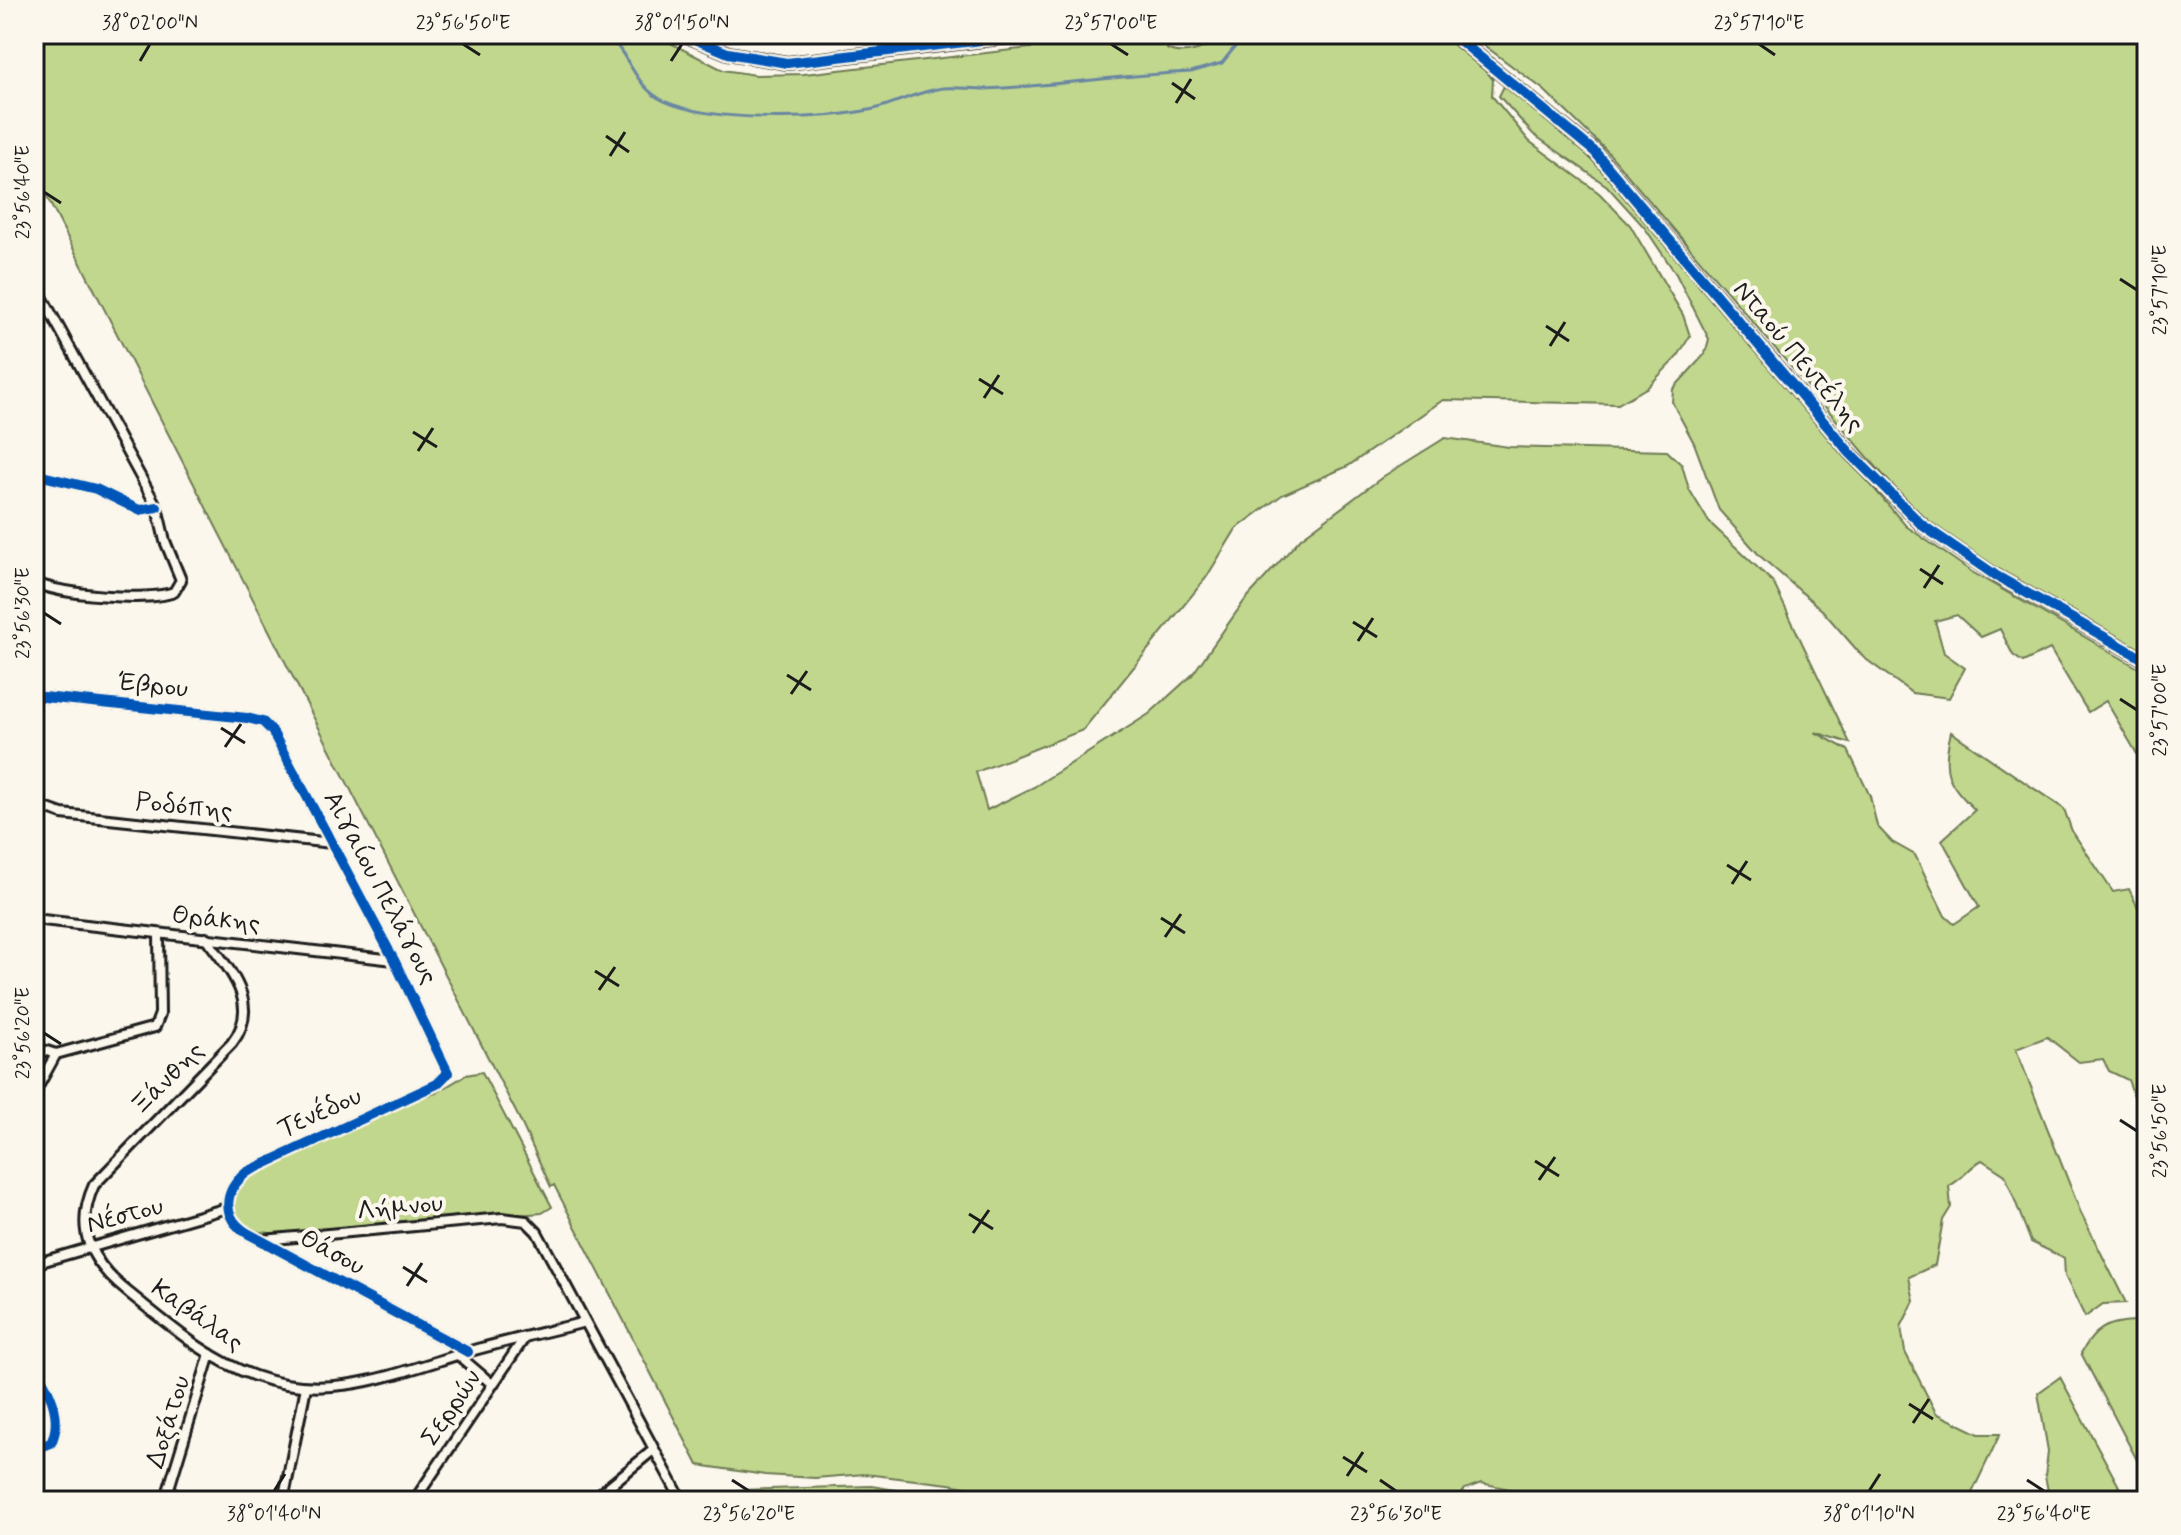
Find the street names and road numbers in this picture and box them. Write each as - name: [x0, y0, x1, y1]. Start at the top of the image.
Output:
- street label: Νταού Πεντέλης: [1724, 274, 1872, 440]
- street label: Έβρου: [116, 665, 190, 707]
- street label: Ροδόπης: [134, 785, 234, 829]
- street label: Αιγαίου Πελάγους: [315, 785, 445, 991]
- street label: Θράκης: [170, 898, 262, 942]
- street label: Ξάνθης: [124, 1035, 212, 1123]
- street label: Τενέδου: [273, 1080, 367, 1146]
- street label: Λήμνου: [355, 1187, 445, 1229]
- street label: Νέστου: [83, 1189, 167, 1243]
- street label: Θάσου: [294, 1222, 370, 1284]
- street label: Καβάλας: [144, 1272, 250, 1360]
- street label: Σερρών: [414, 1363, 490, 1453]
- street label: Δοξάτου: [139, 1372, 199, 1472]

